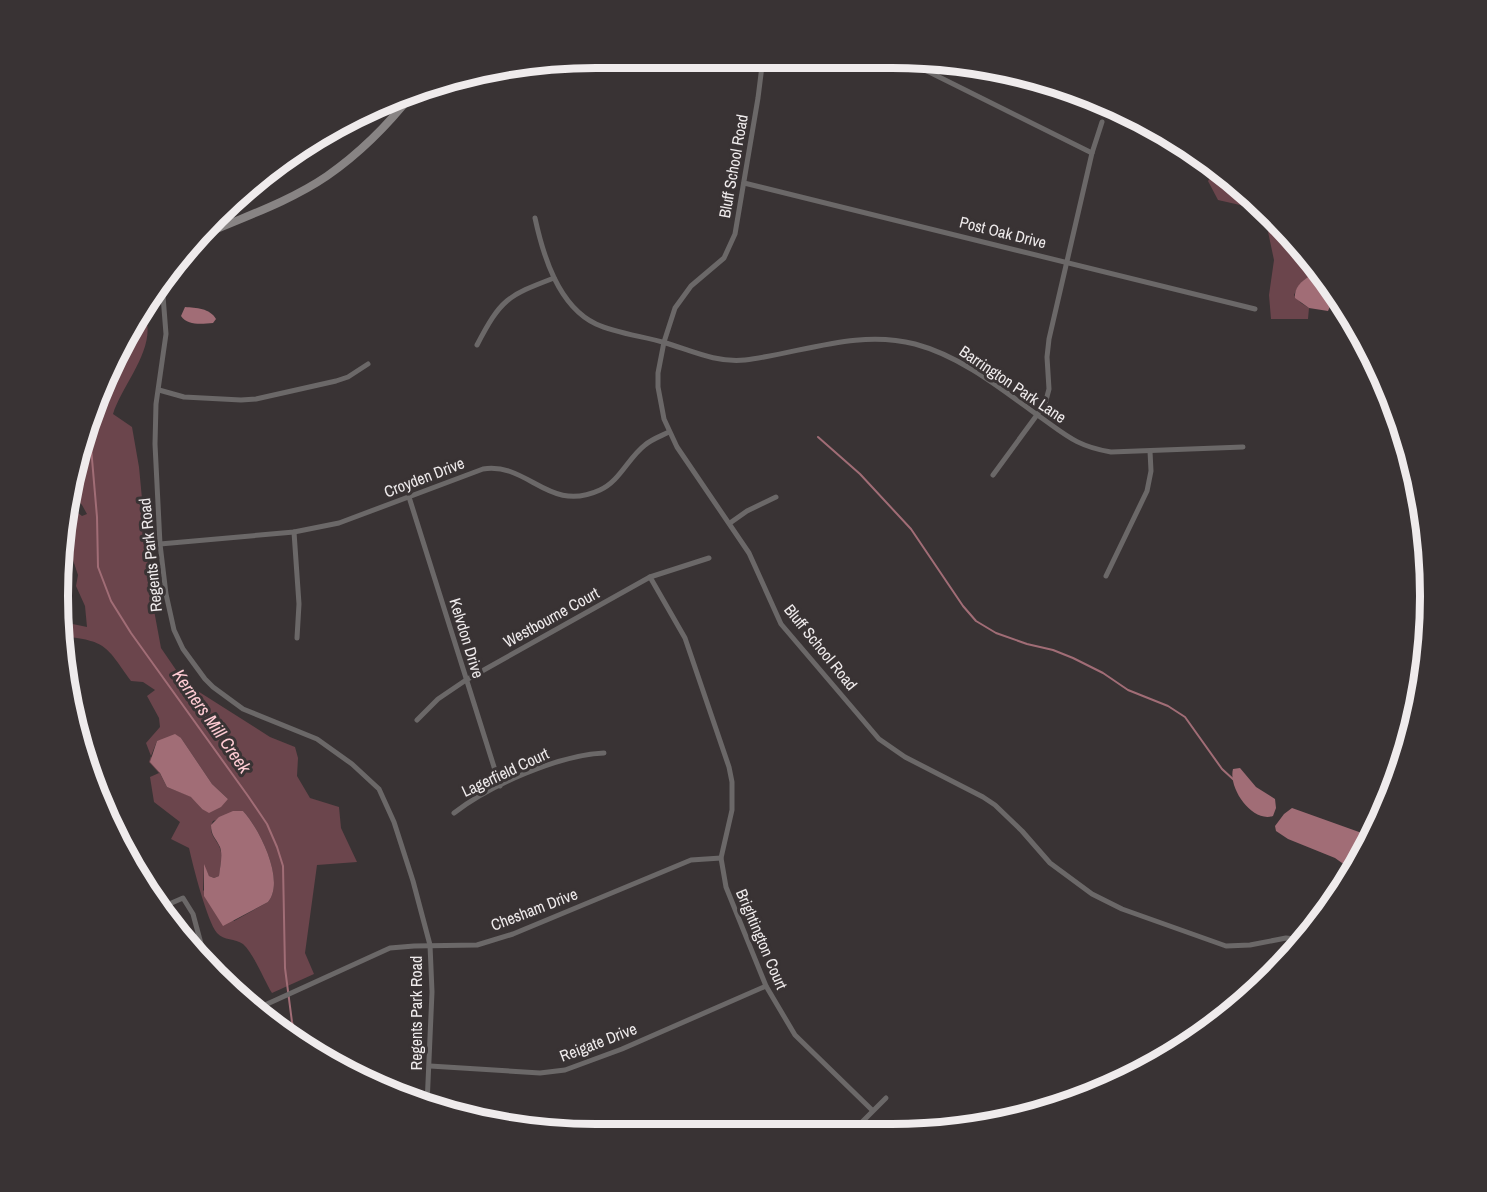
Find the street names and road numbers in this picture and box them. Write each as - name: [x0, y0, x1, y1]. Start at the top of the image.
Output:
- street label: Bluff School Road: [713, 112, 753, 220]
- street label: Post Oak Drive: [957, 211, 1049, 253]
- street label: Barrington Park Lane: [955, 340, 1071, 428]
- street label: Croyden Drive: [381, 452, 467, 502]
- street label: Regents Park Road: [133, 497, 167, 613]
- street label: Westbourne Court: [499, 581, 603, 652]
- street label: Kelvdon Drive: [444, 595, 490, 681]
- street label: Bluff School Road: [779, 599, 863, 695]
- street label: Lagerfield Court: [458, 742, 553, 802]
- street label: Chesham Drive: [488, 882, 580, 936]
- street label: Brightington Court: [731, 885, 793, 993]
- street label: Regents Park Road: [405, 956, 427, 1070]
- street label: Reigate Drive: [556, 1017, 640, 1067]

